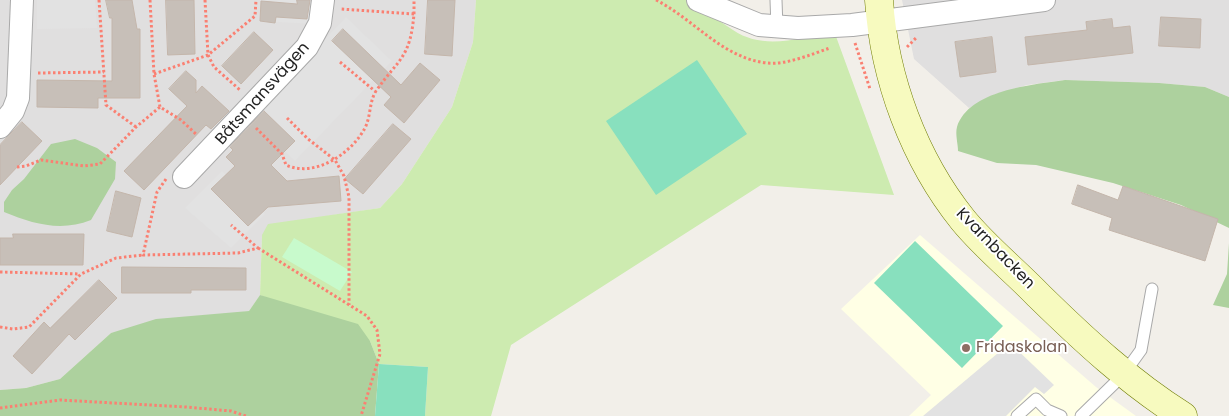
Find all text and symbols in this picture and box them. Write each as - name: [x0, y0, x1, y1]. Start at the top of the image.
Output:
- street label: Båtsmansvägen: [212, 39, 314, 149]
- street label: Kvarnbacken: [952, 204, 1038, 294]
- place label: Fridaskolan: [976, 338, 1067, 358]
- marker: Fridaskolan: [960, 342, 972, 354]

